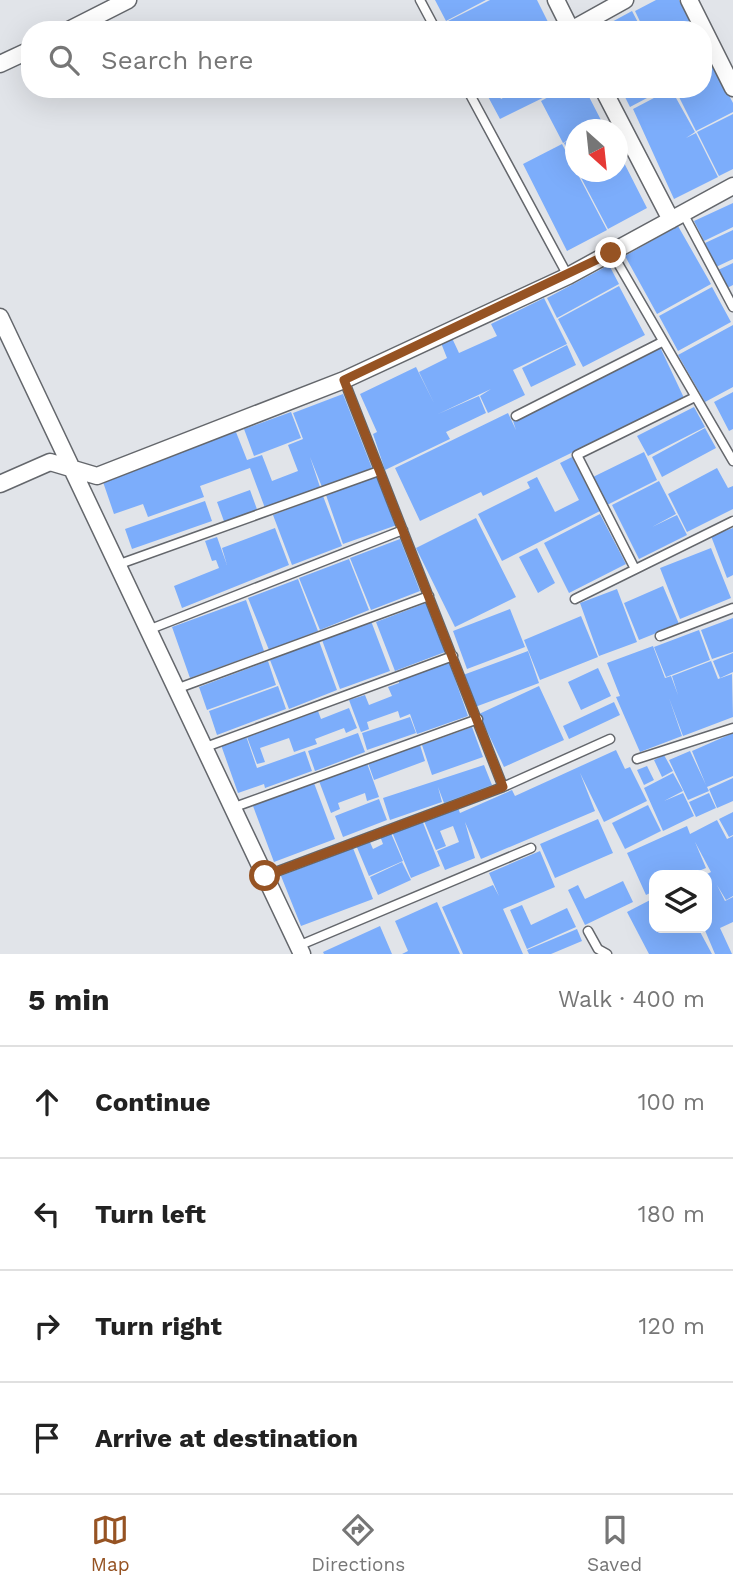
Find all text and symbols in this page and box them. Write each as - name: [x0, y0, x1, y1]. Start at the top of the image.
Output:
- search box: [21, 21, 712, 98]
- icon: search: [45, 41, 83, 79]
- text: Search here: [101, 45, 253, 75]
- north arrow: [565, 119, 628, 182]
- route end: [595, 237, 626, 268]
- route start: [249, 860, 280, 891]
- map controls: [649, 870, 712, 933]
- button: layers: [649, 870, 712, 933]
- text: 5 min: [28, 982, 110, 1017]
- text: Walk · 400 m: [558, 986, 705, 1013]
- icon: ahead: [28, 1083, 66, 1121]
- text: Continue: [95, 1087, 211, 1117]
- text: 100 m: [638, 1089, 705, 1116]
- icon: left: [28, 1195, 66, 1233]
- text: Turn left: [95, 1199, 206, 1229]
- text: 180 m: [638, 1201, 705, 1228]
- icon: right: [28, 1307, 66, 1345]
- text: Turn right: [95, 1311, 222, 1341]
- text: 120 m: [639, 1313, 705, 1340]
- icon: arrive: [28, 1419, 66, 1457]
- text: Arrive at destination: [95, 1423, 358, 1453]
- tab: Map: [91, 1511, 130, 1576]
- tab: Directions: [311, 1511, 405, 1576]
- tab: Saved: [587, 1511, 642, 1576]

